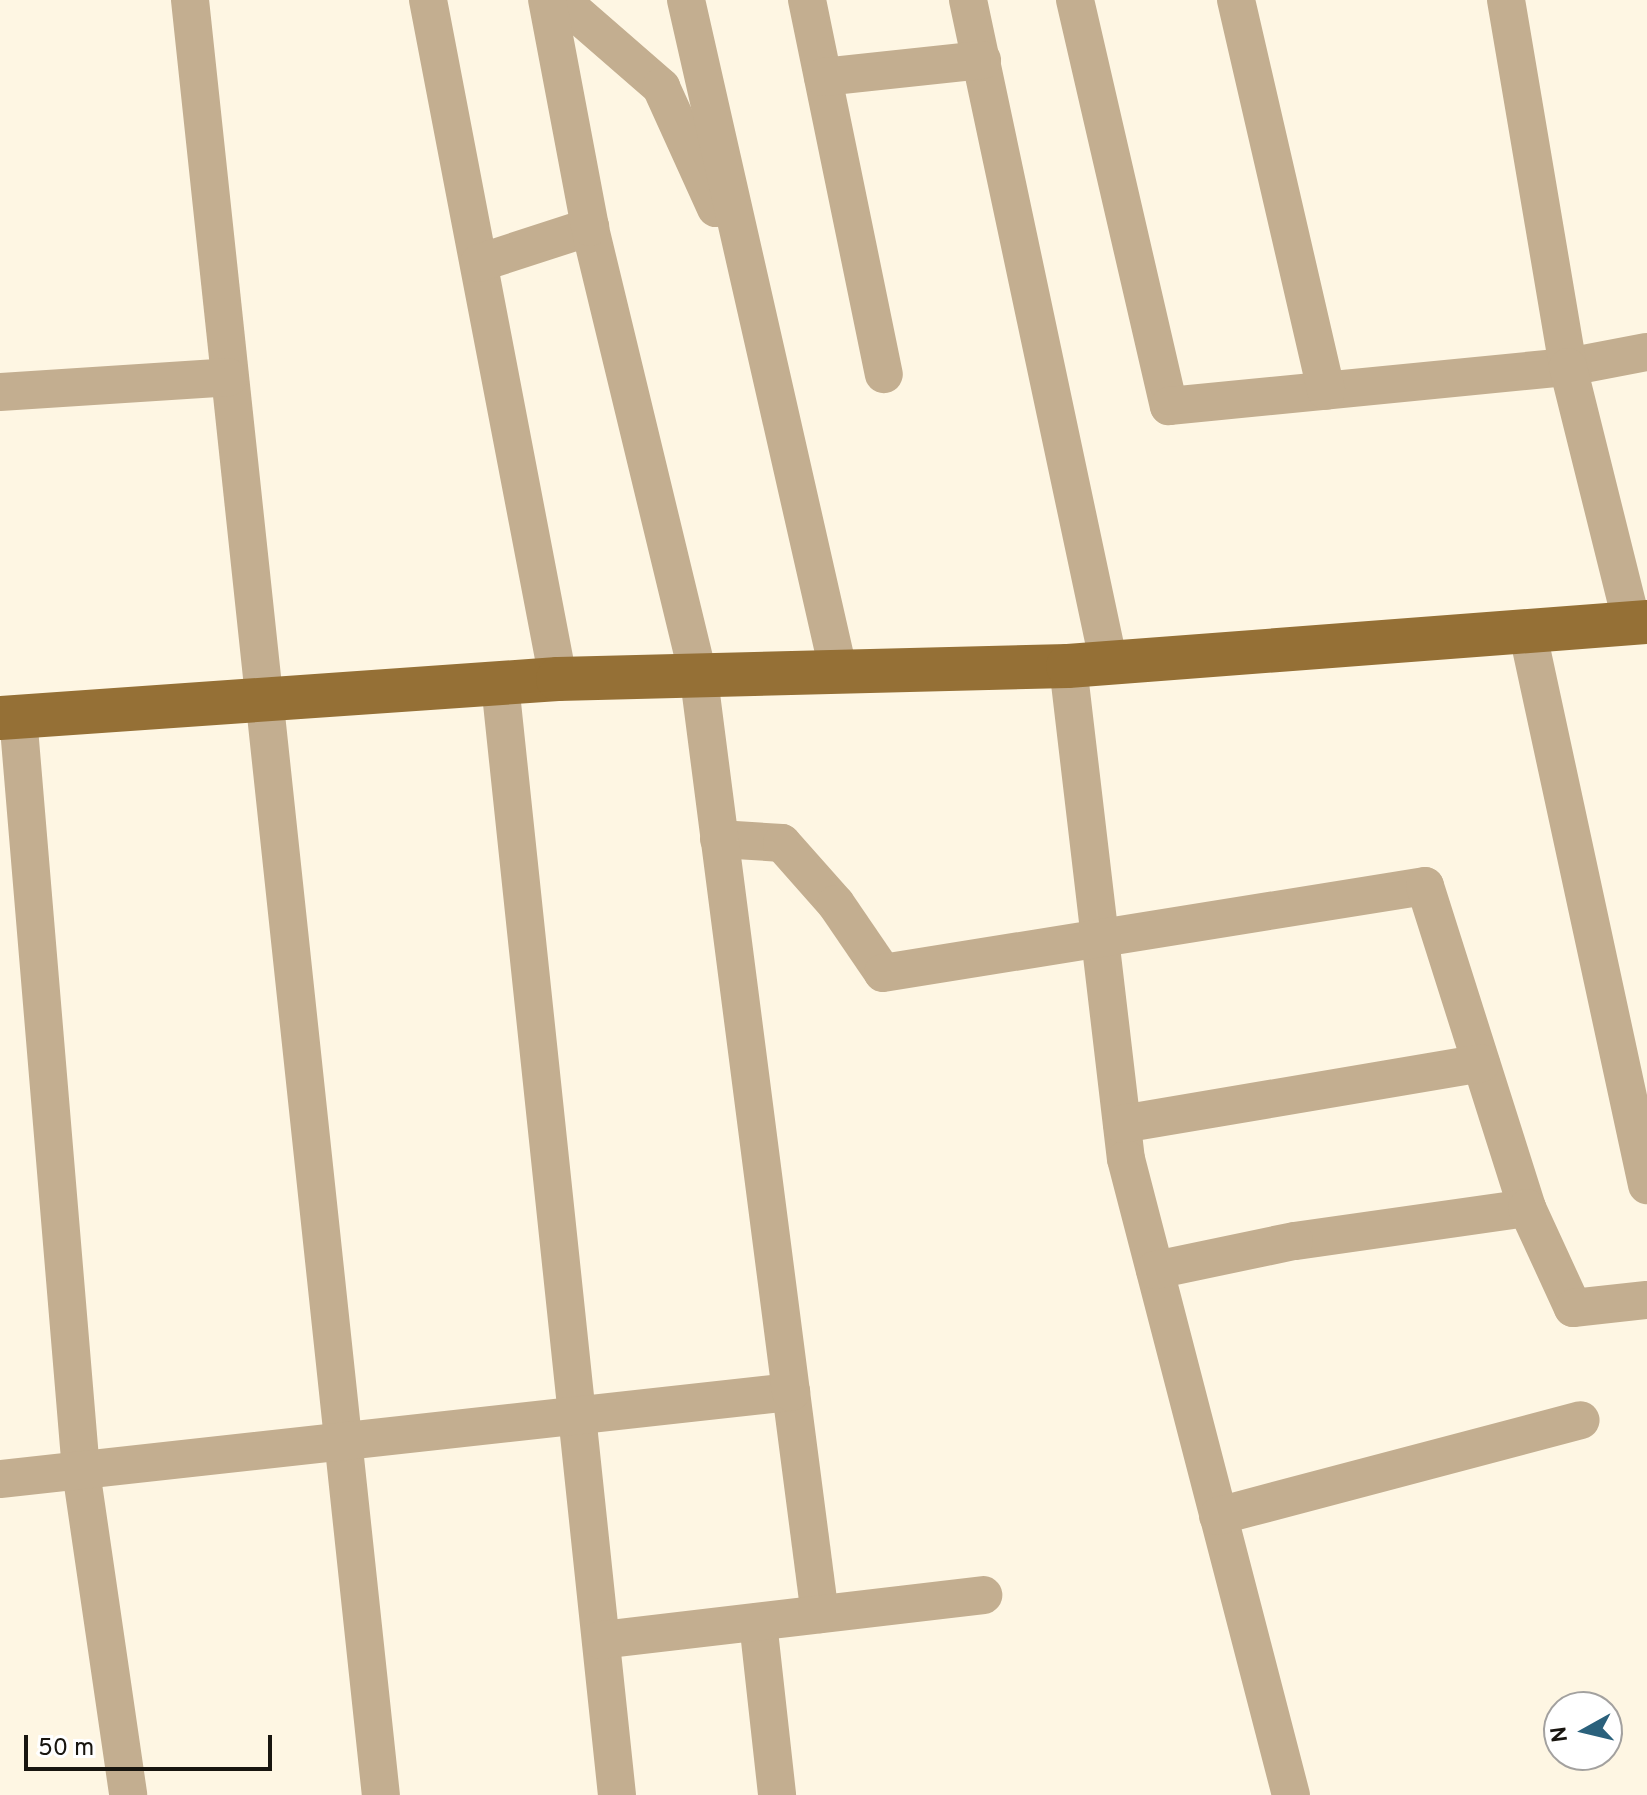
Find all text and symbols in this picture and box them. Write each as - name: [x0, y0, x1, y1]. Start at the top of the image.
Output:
- north arrow: [1543, 1691, 1623, 1771]
- scale bar: [28, 1719, 276, 1769]
- text: N: [1546, 1724, 1575, 1744]
- text: 50 m: [38, 1734, 94, 1764]

